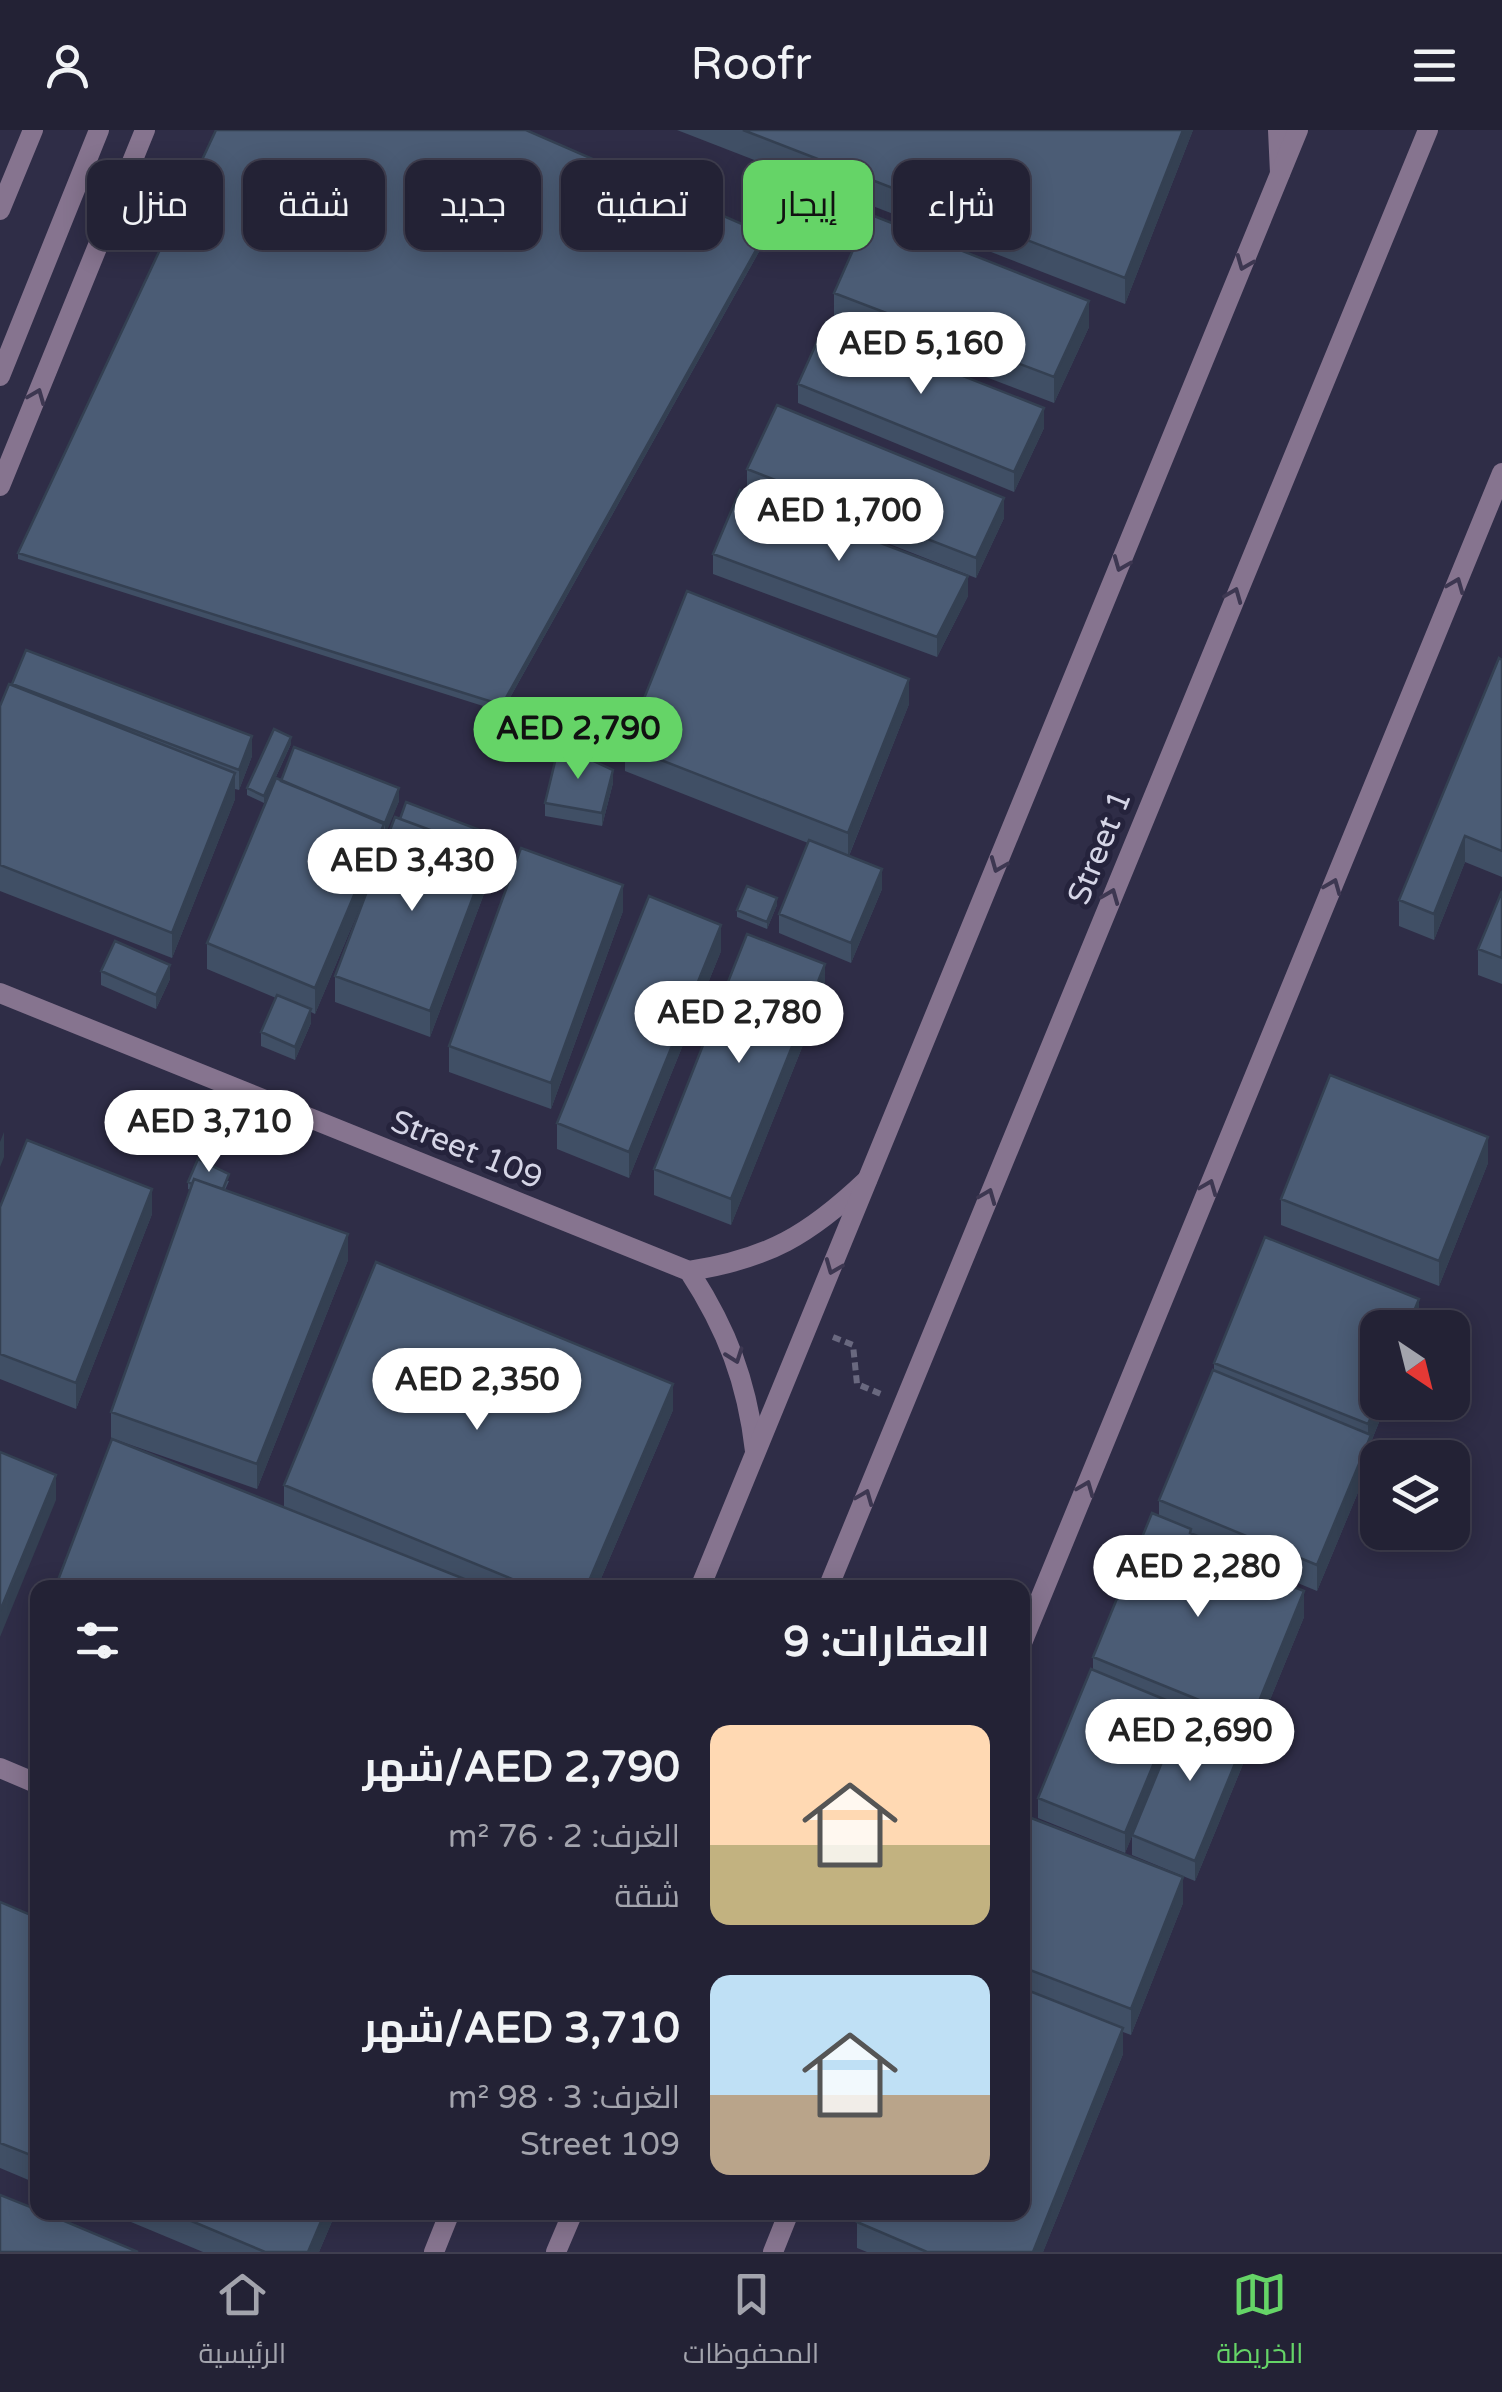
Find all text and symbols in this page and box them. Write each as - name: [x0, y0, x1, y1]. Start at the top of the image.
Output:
- icon: person: [40, 38, 95, 93]
- text: Roofr: [691, 38, 811, 92]
- icon: menu: [1407, 38, 1462, 93]
- chip: منزل: [87, 160, 223, 250]
- chip: شقة: [243, 160, 385, 250]
- chip: جديد: [405, 160, 541, 250]
- chip: تصفية: [561, 160, 723, 250]
- chip: إيجار: [743, 160, 873, 250]
- chip: شراء: [893, 160, 1030, 250]
- one-way arrow: [1235, 253, 1255, 271]
- pin: AED 5,160: [807, 312, 1035, 397]
- text: AED 5,160: [838, 325, 1004, 363]
- one-way arrow: [25, 388, 45, 406]
- pin: AED 1,700: [725, 479, 953, 564]
- text: AED 1,700: [756, 492, 922, 530]
- one-way arrow: [1112, 554, 1132, 572]
- one-way arrow: [1444, 578, 1464, 596]
- one-way arrow: [1223, 587, 1243, 605]
- pin: AED 2,790: [464, 697, 692, 782]
- text: AED 2,790: [495, 710, 661, 748]
- street label: Street 1: [1060, 785, 1140, 910]
- pin: AED 3,430: [298, 829, 526, 914]
- text: AED 3,430: [330, 842, 494, 880]
- one-way arrow: [989, 855, 1009, 872]
- one-way arrow: [1321, 878, 1341, 896]
- one-way arrow: [1100, 888, 1120, 905]
- pin: AED 2,780: [625, 981, 853, 1066]
- text: AED 2,780: [656, 994, 822, 1032]
- pin: AED 3,710: [95, 1090, 323, 1175]
- street label: Street 109: [385, 1102, 548, 1198]
- text: AED 3,710: [126, 1103, 292, 1141]
- one-way arrow: [1198, 1179, 1218, 1197]
- one-way arrow: [977, 1189, 997, 1206]
- one-way arrow: [825, 1257, 845, 1275]
- north arrow: [1360, 1310, 1470, 1420]
- map controls: [1360, 1310, 1470, 1550]
- one-way arrow: [723, 1346, 743, 1364]
- pin: AED 2,350: [363, 1348, 591, 1433]
- text: AED 2,350: [394, 1361, 560, 1399]
- button: layers: [1360, 1440, 1470, 1550]
- one-way arrow: [1074, 1480, 1094, 1498]
- one-way arrow: [853, 1489, 873, 1507]
- pin: AED 2,280: [1084, 1535, 1312, 1620]
- text: AED 2,280: [1115, 1548, 1281, 1586]
- icon: filters: [70, 1613, 125, 1668]
- text: العقارات: 9: [783, 1617, 990, 1668]
- pin: AED 2,690: [1076, 1699, 1304, 1784]
- text: AED 2,690: [1107, 1712, 1273, 1750]
- text: AED 2,790/شهر: [363, 1742, 680, 1793]
- icon: home: [790, 1765, 910, 1885]
- text: الغرف: 2 · 76 m²: [448, 1818, 680, 1856]
- text: شقة: [615, 1878, 680, 1916]
- text: AED 3,710/شهر: [363, 2003, 680, 2054]
- icon: home: [790, 2015, 910, 2135]
- text: الغرف: 3 · 98 m²: [448, 2079, 680, 2117]
- text: Street 109: [520, 2126, 680, 2164]
- tab: الرئيسية: [198, 2267, 286, 2379]
- tab: المحفوظات: [683, 2267, 819, 2379]
- tab: الخريطة: [1216, 2267, 1304, 2379]

